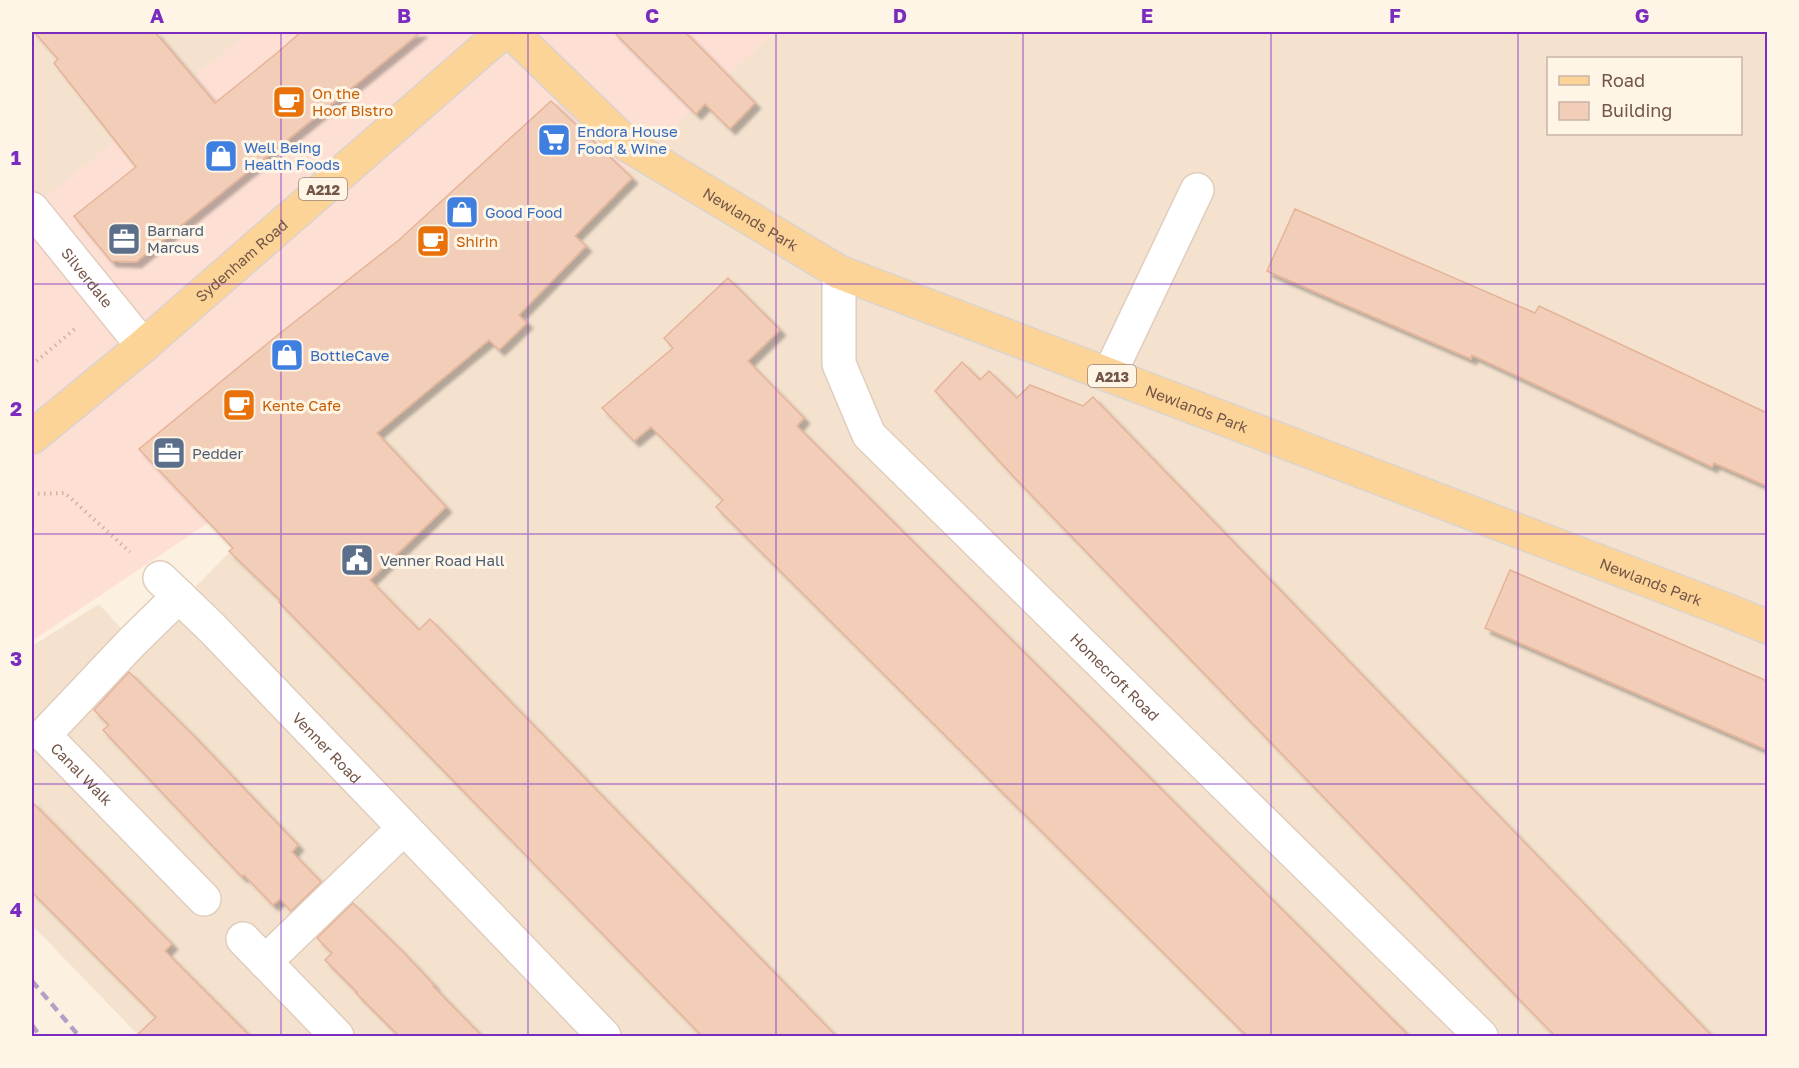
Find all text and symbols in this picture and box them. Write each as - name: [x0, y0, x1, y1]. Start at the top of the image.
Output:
- text: A: [150, 3, 164, 27]
- text: B: [397, 3, 411, 27]
- text: C: [645, 3, 659, 27]
- text: D: [893, 3, 907, 27]
- text: E: [1141, 3, 1153, 27]
- text: F: [1389, 3, 1401, 27]
- text: G: [1635, 3, 1649, 27]
- legend: [1547, 57, 1742, 135]
- text: Road: [1601, 69, 1645, 91]
- cafe icon: On the Hoof Bistro: [271, 84, 307, 120]
- place label: On the Hoof Bistro: [312, 84, 393, 119]
- text: Building: [1601, 99, 1672, 121]
- supermarket icon: Endora House Food & Wine: [536, 122, 572, 158]
- place label: Endora House Food & Wine: [577, 122, 678, 157]
- shop icon: Well Being Health Foods: [203, 138, 239, 174]
- place label: Well Being Health Foods: [244, 138, 340, 173]
- text: 1: [11, 145, 21, 169]
- road number: A212: [299, 178, 347, 200]
- street label: Newlands Park: [700, 183, 802, 255]
- shop icon: Good Food: [444, 194, 480, 230]
- place label: Good Food: [485, 203, 563, 221]
- street label: Sydenham Road: [192, 215, 291, 305]
- office icon: Barnard Marcus: [106, 221, 142, 257]
- place label: Barnard Marcus: [147, 221, 204, 256]
- cafe icon: Shirin: [415, 223, 451, 259]
- place label: Shirin: [456, 232, 498, 250]
- street label: Silverdale: [58, 244, 117, 311]
- shop icon: BottleCave: [269, 337, 305, 373]
- place label: BottleCave: [310, 346, 390, 364]
- road number: A213: [1088, 365, 1136, 387]
- street label: Newlands Park: [1143, 381, 1251, 436]
- cafe icon: Kente Cafe: [221, 387, 257, 423]
- text: 2: [10, 396, 22, 420]
- place label: Kente Cafe: [262, 396, 341, 414]
- office icon: Pedder: [151, 435, 187, 471]
- place label: Pedder: [192, 444, 244, 462]
- public building icon: Venner Road Hall: [339, 542, 375, 578]
- place label: Venner Road Hall: [380, 551, 505, 569]
- street label: Newlands Park: [1597, 554, 1705, 609]
- street label: Homecroft Road: [1067, 629, 1163, 724]
- text: 3: [10, 646, 22, 670]
- street label: Venner Road: [289, 708, 365, 787]
- street label: Canal Walk: [47, 739, 117, 809]
- text: 4: [10, 897, 22, 921]

